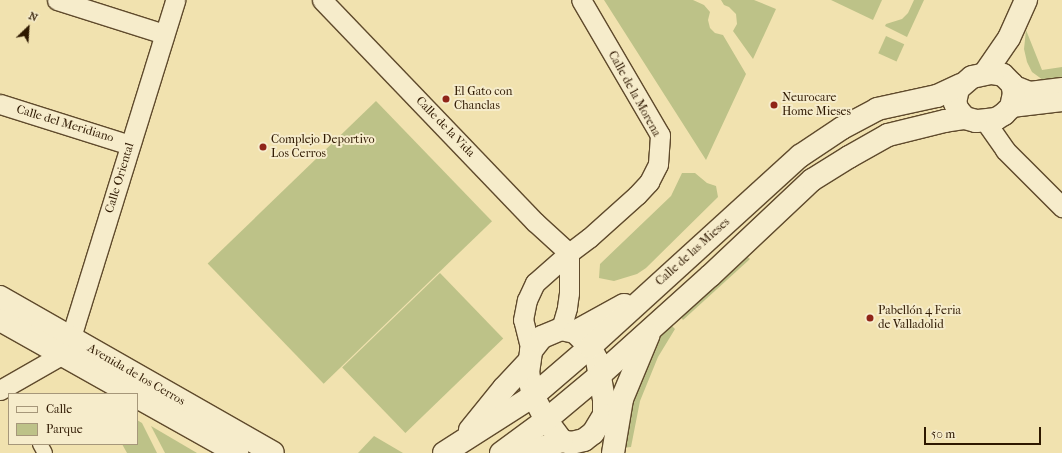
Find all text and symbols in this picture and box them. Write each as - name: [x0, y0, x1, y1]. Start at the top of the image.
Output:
- north arrow: [8, 8, 48, 48]
- text: N: [27, 9, 40, 24]
- street label: Calle de la Morena: [605, 49, 663, 139]
- place label: El Gato con Chanclas: [454, 85, 512, 113]
- place label: Neurocare Home Mieses: [782, 91, 851, 119]
- street label: Calle de la Vida: [413, 94, 477, 160]
- marker: El Gato con Chanclas: [441, 94, 451, 104]
- marker: Neurocare Home Mieses: [769, 100, 779, 110]
- street label: Calle del Meridiano: [15, 102, 115, 146]
- place label: Complejo Deportivo Los Cerros: [271, 133, 375, 161]
- street label: Calle Oriental: [102, 141, 138, 215]
- marker: Complejo Deportivo Los Cerros: [258, 142, 268, 152]
- street label: Calle de las Mieses: [653, 215, 733, 289]
- place label: Pabellón 4 Feria de Valladolid: [878, 304, 961, 332]
- marker: Pabellón 4 Feria de Valladolid: [865, 313, 875, 323]
- street label: Avenida de los Cerros: [85, 341, 187, 409]
- legend: [8, 393, 138, 445]
- text: Calle: [46, 402, 72, 416]
- scale bar: [926, 419, 1043, 445]
- text: Parque: [46, 422, 83, 436]
- text: 50 m: [931, 427, 955, 441]

